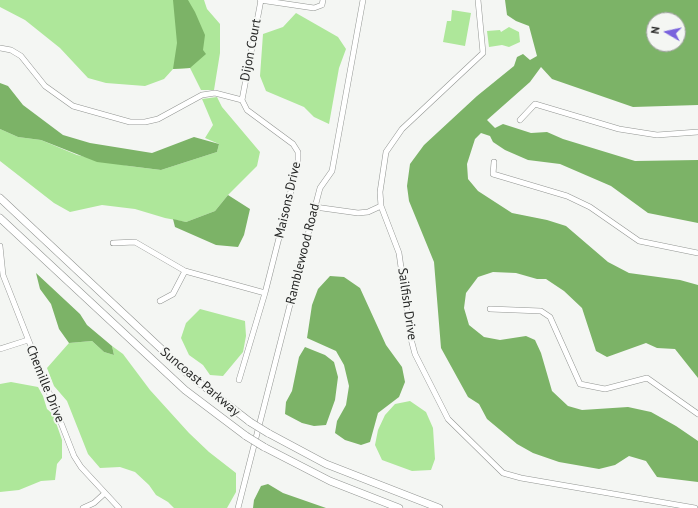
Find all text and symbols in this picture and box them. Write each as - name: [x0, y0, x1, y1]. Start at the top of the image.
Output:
- north arrow: [646, 12, 686, 52]
- street label: Dijon Court: [237, 18, 265, 82]
- text: N: [648, 26, 663, 35]
- street label: Maisons Drive: [272, 160, 304, 240]
- street label: Ramblewood Road: [283, 202, 323, 306]
- street label: Sailfish Drive: [394, 267, 420, 341]
- street label: Chemille Drive: [22, 343, 68, 425]
- street label: Suncoast Parkway: [157, 344, 243, 420]

